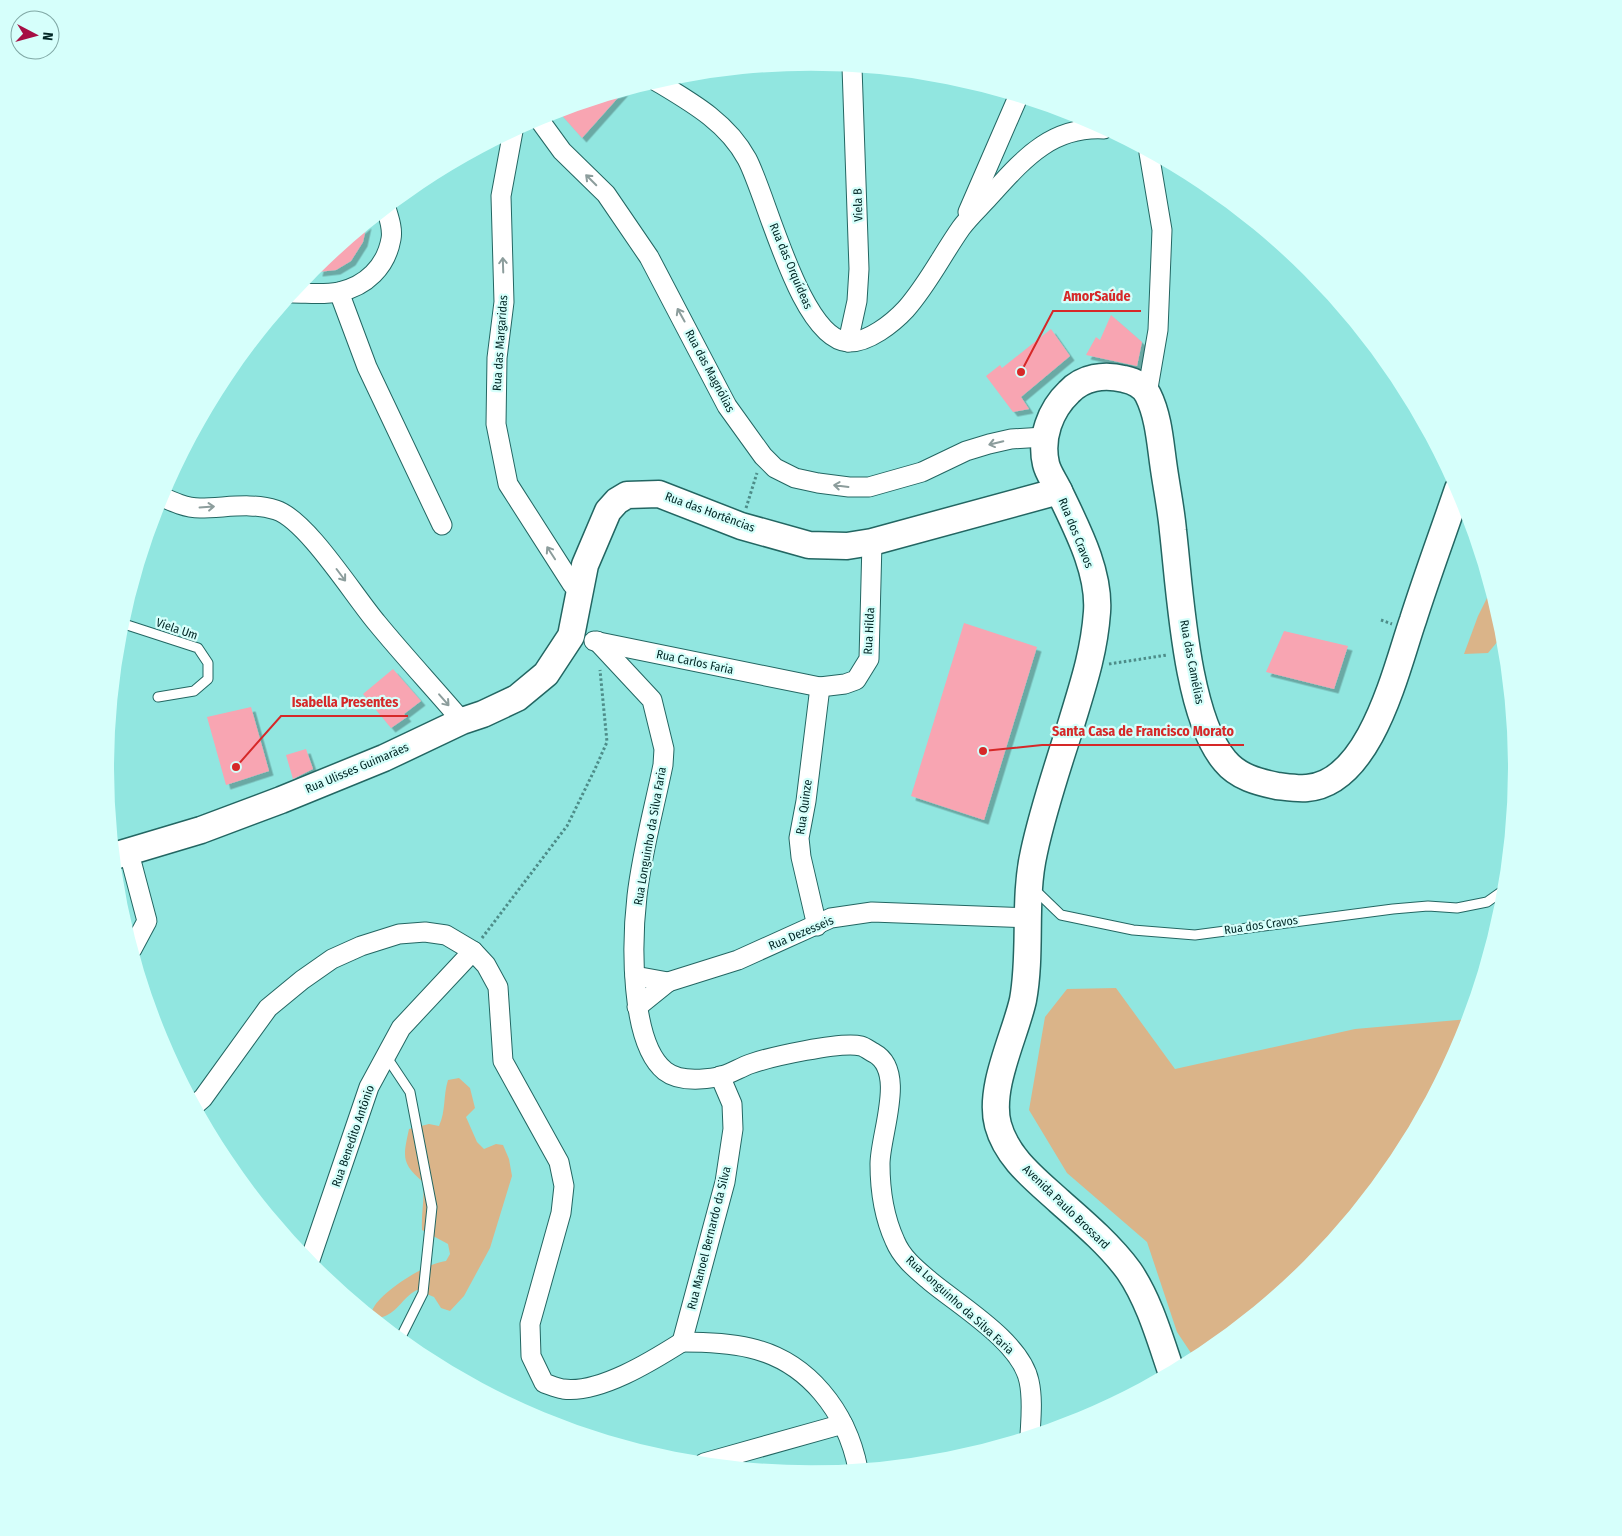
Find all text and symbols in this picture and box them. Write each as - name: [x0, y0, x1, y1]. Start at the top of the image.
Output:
- north arrow: [10, 10, 60, 60]
- text: N: [39, 31, 56, 41]
- one-way arrow: [586, 175, 598, 187]
- street label: Viela B: [850, 188, 866, 222]
- street label: Rua das Orquídeas: [767, 221, 815, 311]
- one-way arrow: [498, 257, 508, 273]
- callout: AmorSaúde: [1053, 282, 1141, 311]
- text: AmorSaúde: [1062, 288, 1131, 305]
- street label: Rua das Margaridas: [490, 295, 510, 391]
- one-way arrow: [676, 308, 685, 323]
- street label: Rua das Magnólias: [682, 327, 738, 415]
- one-way arrow: [988, 439, 1004, 448]
- one-way arrow: [834, 481, 850, 491]
- street label: Rua das Hortências: [663, 489, 757, 535]
- street label: Rua dos Cravos: [1056, 496, 1096, 570]
- one-way arrow: [199, 503, 215, 512]
- one-way arrow: [546, 546, 557, 560]
- one-way arrow: [336, 568, 346, 582]
- street label: Rua Hilda: [861, 607, 877, 655]
- street label: Viela Um: [154, 615, 200, 643]
- street label: Rua das Camélias: [1177, 619, 1207, 705]
- street label: Rua Carlos Faria: [655, 647, 735, 677]
- callout: Isabella Presentes: [281, 687, 408, 716]
- text: Isabella Presentes: [292, 694, 398, 711]
- one-way arrow: [439, 694, 450, 707]
- callout: Santa Casa de Francisco Morato: [1042, 716, 1244, 745]
- text: Santa Casa de Francisco Morato: [1052, 723, 1235, 740]
- street label: Rua Ulisses Guimarães: [303, 740, 411, 796]
- street label: Rua Longuinho da Silva Faria: [631, 766, 669, 906]
- street label: Rua Quinze: [793, 779, 815, 835]
- street label: Rua Dezesseis: [766, 913, 836, 953]
- street label: Rua dos Cravos: [1223, 913, 1299, 937]
- street label: Rua Benedito Antônio: [329, 1083, 377, 1189]
- street label: Avenida Paulo Brossard: [1020, 1162, 1112, 1252]
- street label: Rua Manoel Bernardo da Silva: [684, 1165, 734, 1311]
- street label: Rua Longuinho da Silva Faria: [903, 1253, 1017, 1357]

